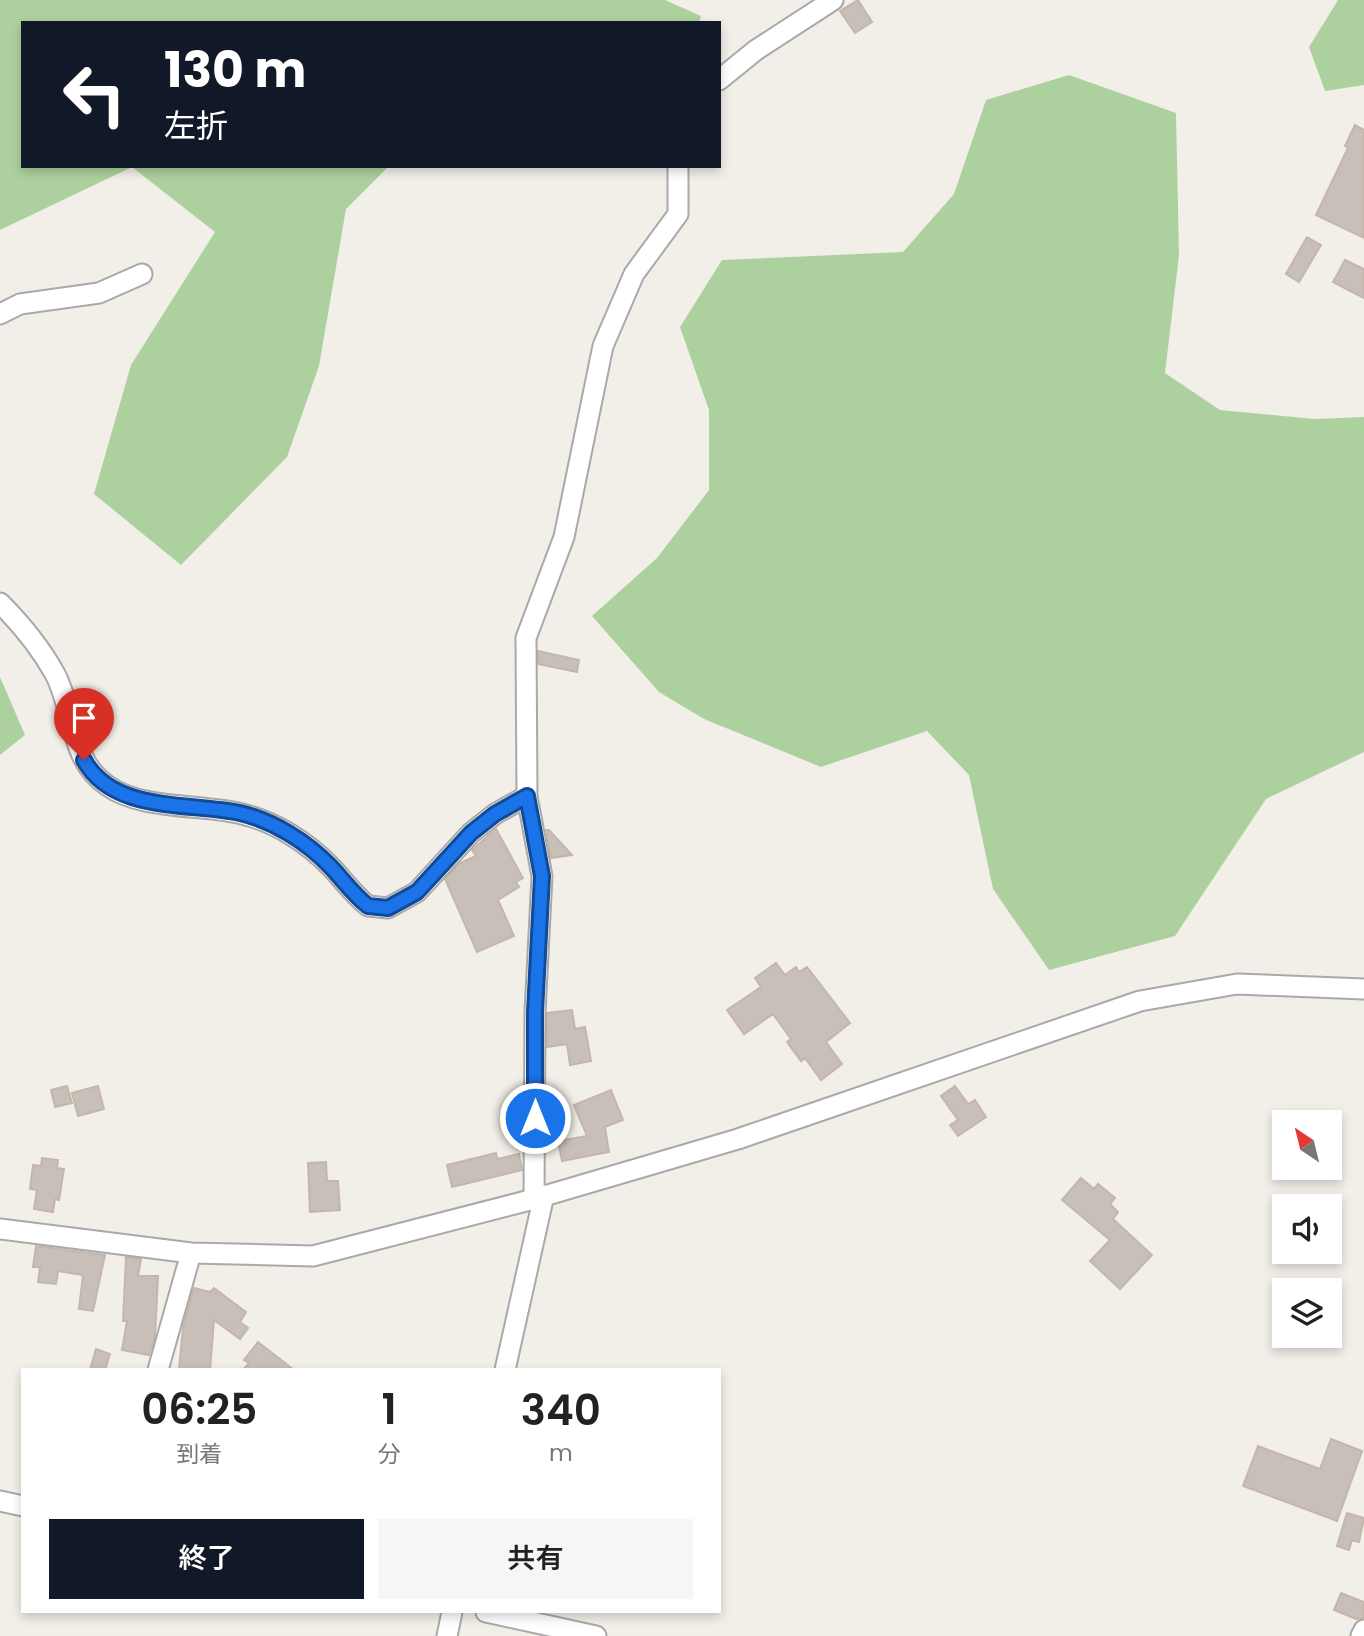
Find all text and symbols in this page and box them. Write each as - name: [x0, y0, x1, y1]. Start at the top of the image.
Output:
- text: 130 m: [164, 36, 306, 104]
- icon: left: [49, 49, 140, 140]
- text: 左折: [164, 103, 228, 148]
- pin: [54, 688, 114, 760]
- icon: arrive: [65, 699, 103, 737]
- position arrow: [498, 1081, 572, 1155]
- north arrow: [1272, 1110, 1342, 1180]
- map controls: [1272, 1110, 1342, 1348]
- button: sound: [1272, 1194, 1342, 1264]
- button: layers: [1272, 1278, 1342, 1348]
- text: 06:25: [141, 1380, 257, 1439]
- text: 1: [381, 1380, 397, 1439]
- text: 340: [521, 1381, 601, 1440]
- text: m: [549, 1437, 573, 1469]
- text: 到着: [176, 1438, 222, 1470]
- text: 分: [378, 1438, 401, 1470]
- button: 終了: [49, 1519, 364, 1599]
- button: 共有: [378, 1519, 693, 1599]

